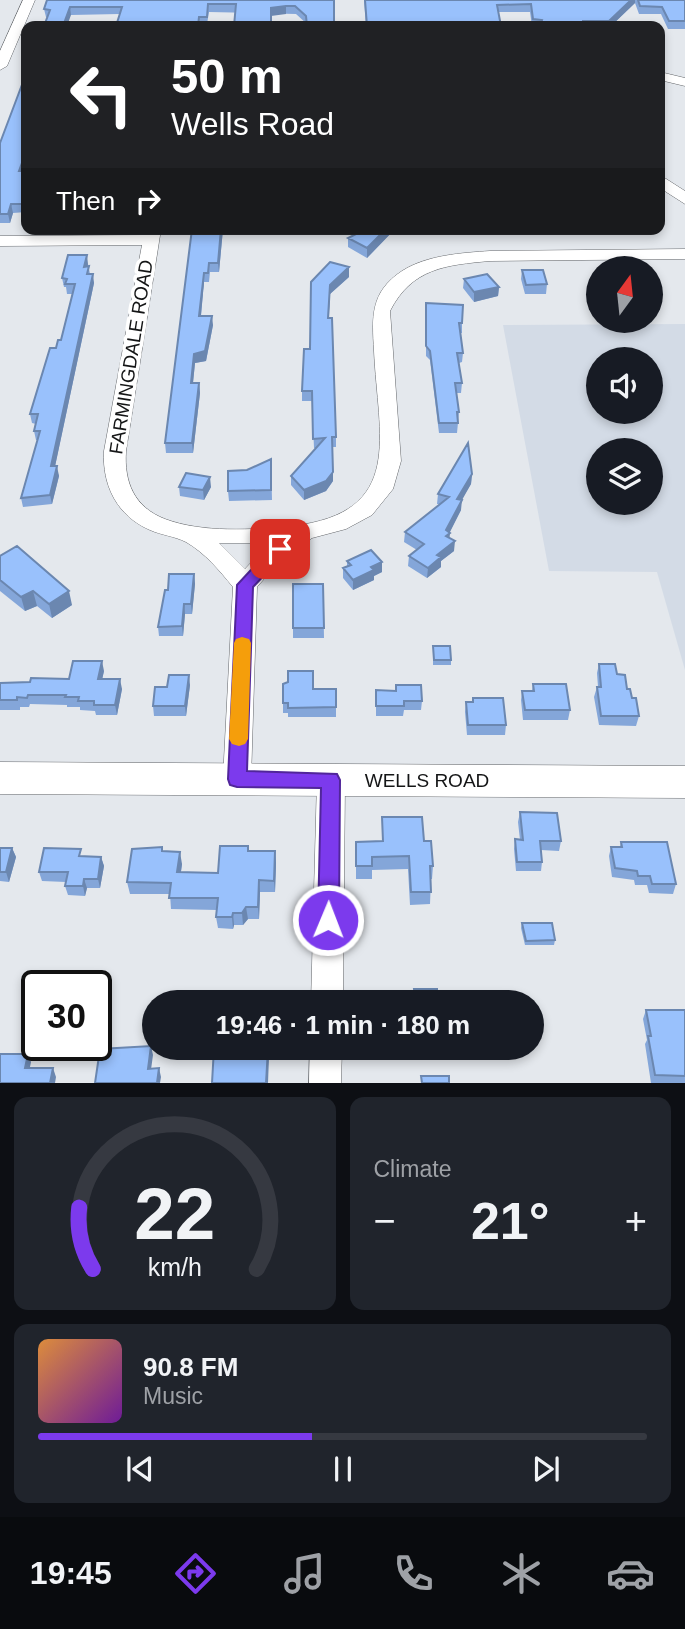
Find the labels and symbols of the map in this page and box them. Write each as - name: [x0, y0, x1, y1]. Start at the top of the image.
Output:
- north arrow: [586, 256, 663, 332]
- street label: FARMINGDALE ROAD: [105, 258, 157, 456]
- pin: [250, 519, 310, 579]
- street label: WELLS ROAD: [365, 770, 489, 791]
- position arrow: [291, 883, 365, 957]
- speed limit sign: 30: [21, 970, 112, 1061]

